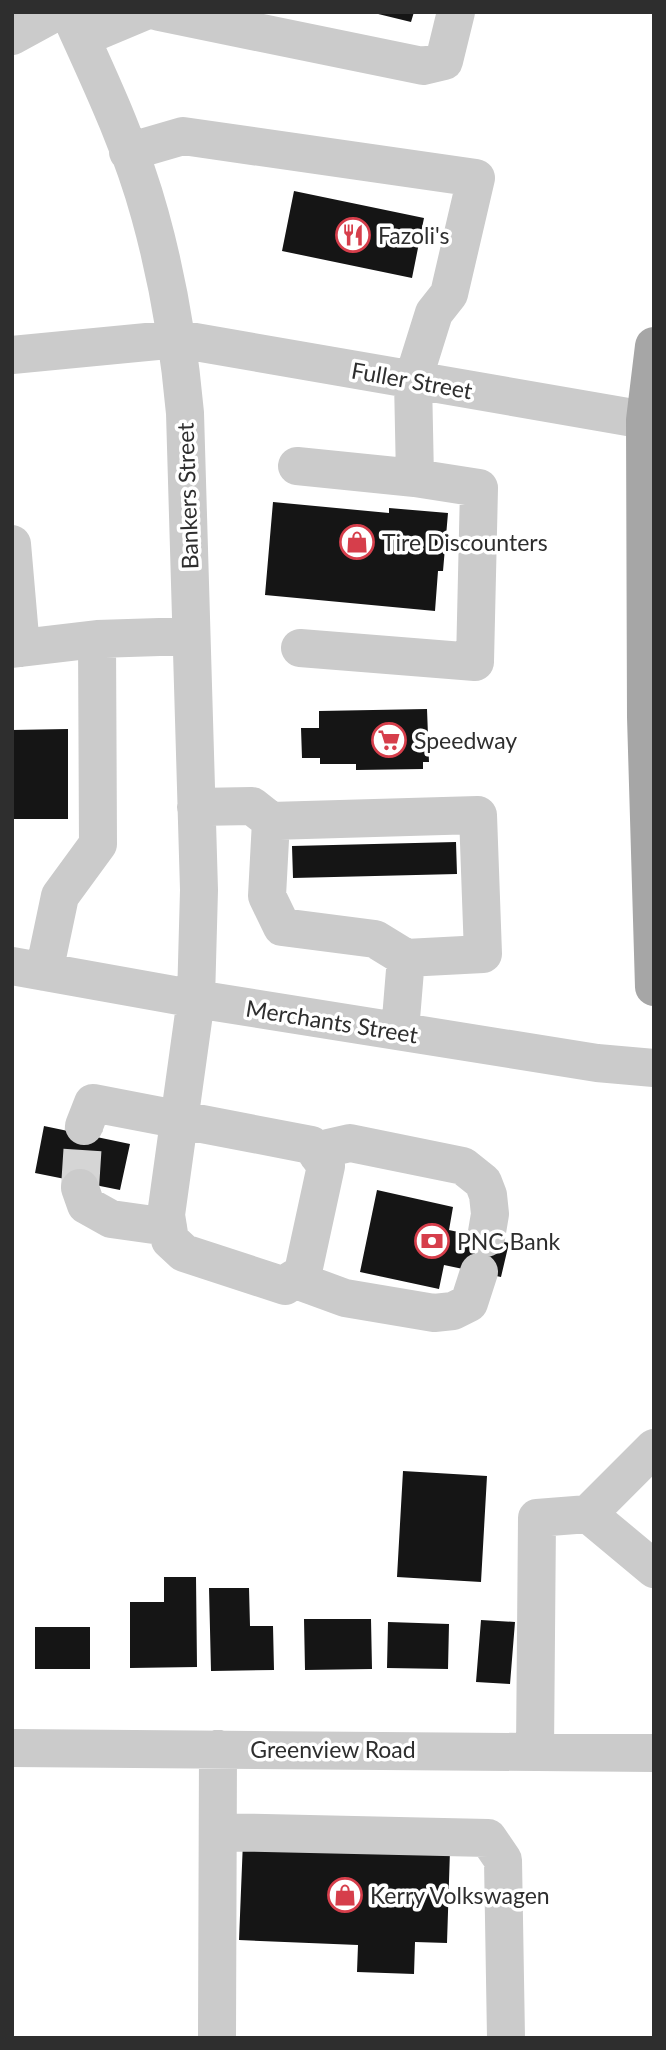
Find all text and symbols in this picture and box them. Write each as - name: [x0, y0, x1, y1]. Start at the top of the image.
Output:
- restaurant icon: Fazoli's: [334, 216, 372, 254]
- place label: Fazoli's: [378, 221, 449, 249]
- street label: Fuller Street: [349, 356, 475, 405]
- street label: Bankers Street: [170, 421, 204, 570]
- shop icon: Tire Discounters: [338, 523, 376, 561]
- place label: Tire Discounters: [382, 528, 548, 556]
- supermarket icon: Speedway: [370, 721, 408, 759]
- place label: Speedway: [414, 726, 517, 754]
- street label: Merchants Street: [244, 994, 421, 1049]
- bank icon: PNC Bank: [413, 1222, 451, 1260]
- place label: PNC Bank: [457, 1227, 561, 1255]
- street label: Greenview Road: [250, 1735, 416, 1763]
- shop icon: Kerry Volkswagen: [326, 1876, 364, 1914]
- place label: Kerry Volkswagen: [370, 1881, 550, 1909]

